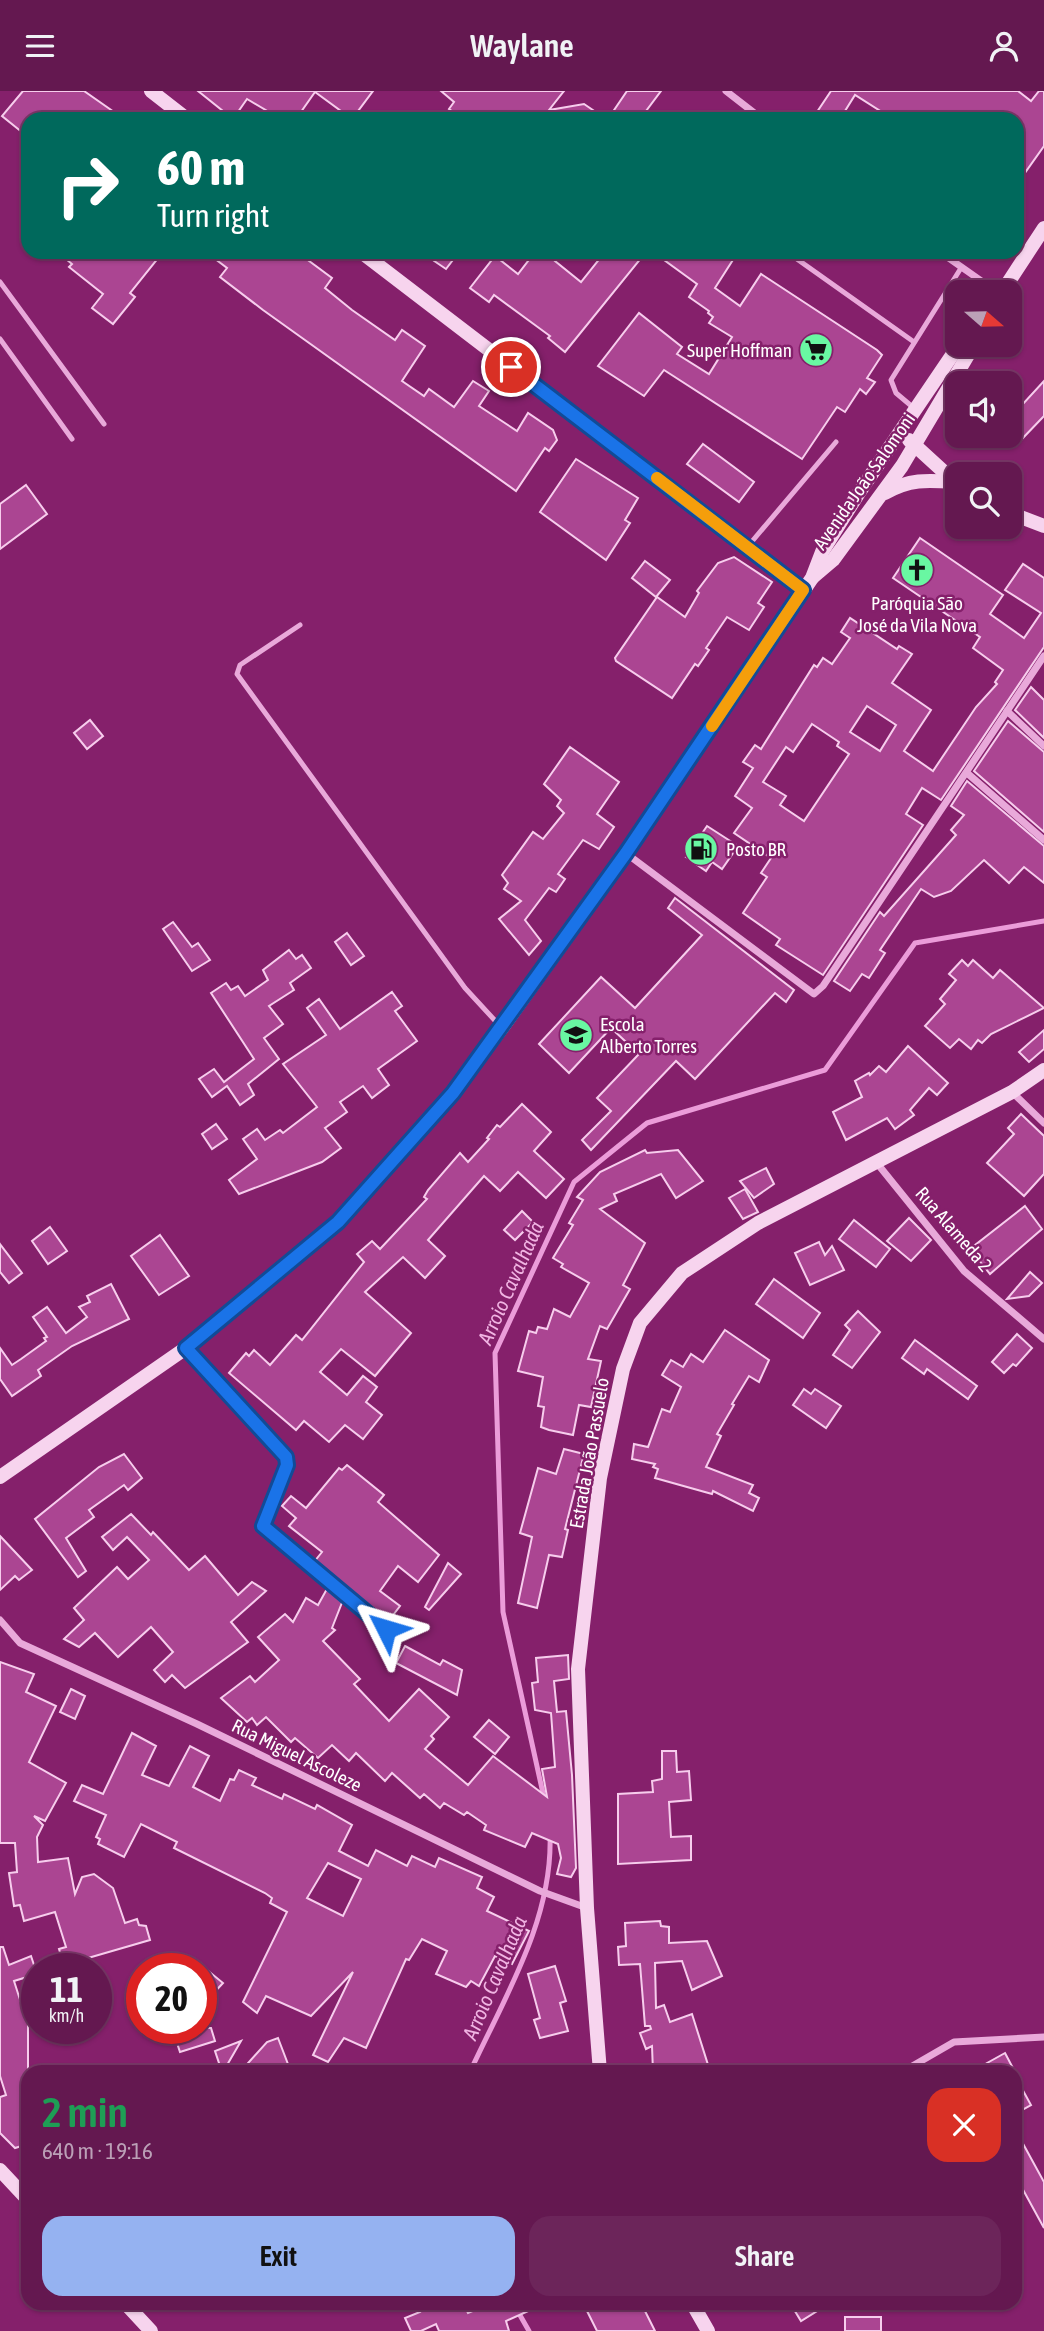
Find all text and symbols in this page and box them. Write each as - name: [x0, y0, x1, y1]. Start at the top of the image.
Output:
- icon: menu: [21, 27, 59, 65]
- text: Waylane: [470, 27, 574, 64]
- icon: person: [985, 27, 1023, 65]
- text: 60 m: [157, 139, 245, 195]
- icon: right: [42, 140, 133, 231]
- text: Turn right: [157, 197, 270, 234]
- north arrow: [945, 280, 1022, 357]
- map controls: [945, 280, 1022, 539]
- supermarket icon: Super Hoffman: [797, 331, 835, 369]
- pin: [481, 337, 541, 397]
- place label: Super Hoffman: [687, 339, 792, 361]
- icon: arrive: [492, 348, 530, 386]
- button: sound: [945, 371, 1022, 448]
- street label: Avenida João Salomoni: [809, 408, 919, 554]
- button: search: [945, 462, 1022, 539]
- church icon: Paróquia São José da Vila Nova: [898, 551, 936, 589]
- place label: Paróquia São José da Vila Nova: [857, 592, 977, 636]
- fuel station icon: Posto BR: [682, 830, 720, 868]
- place label: Posto BR: [726, 838, 787, 860]
- place label: Escola Alberto Torres: [600, 1013, 697, 1057]
- school or university icon: Escola Alberto Torres: [557, 1016, 595, 1054]
- street label: Rua Alameda 2: [911, 1182, 997, 1276]
- water label: Arroio Cavalhada: [472, 1217, 548, 1349]
- street label: Estrada João Passuelo: [565, 1376, 613, 1530]
- position arrow: [349, 1592, 423, 1666]
- street label: Rua Miguel Ascoleze: [229, 1714, 365, 1796]
- water label: Arroio Cavalhada: [457, 1912, 531, 2044]
- speed limit sign: 20: [126, 1953, 217, 2044]
- text: 11: [50, 1969, 83, 2009]
- text: km/h: [49, 2005, 84, 2026]
- text: 2 min: [42, 2088, 128, 2136]
- button: close: [927, 2088, 1001, 2162]
- text: 640 m · 19:16: [42, 2138, 153, 2164]
- button: Exit: [42, 2216, 515, 2296]
- button: Share: [529, 2216, 1001, 2296]

